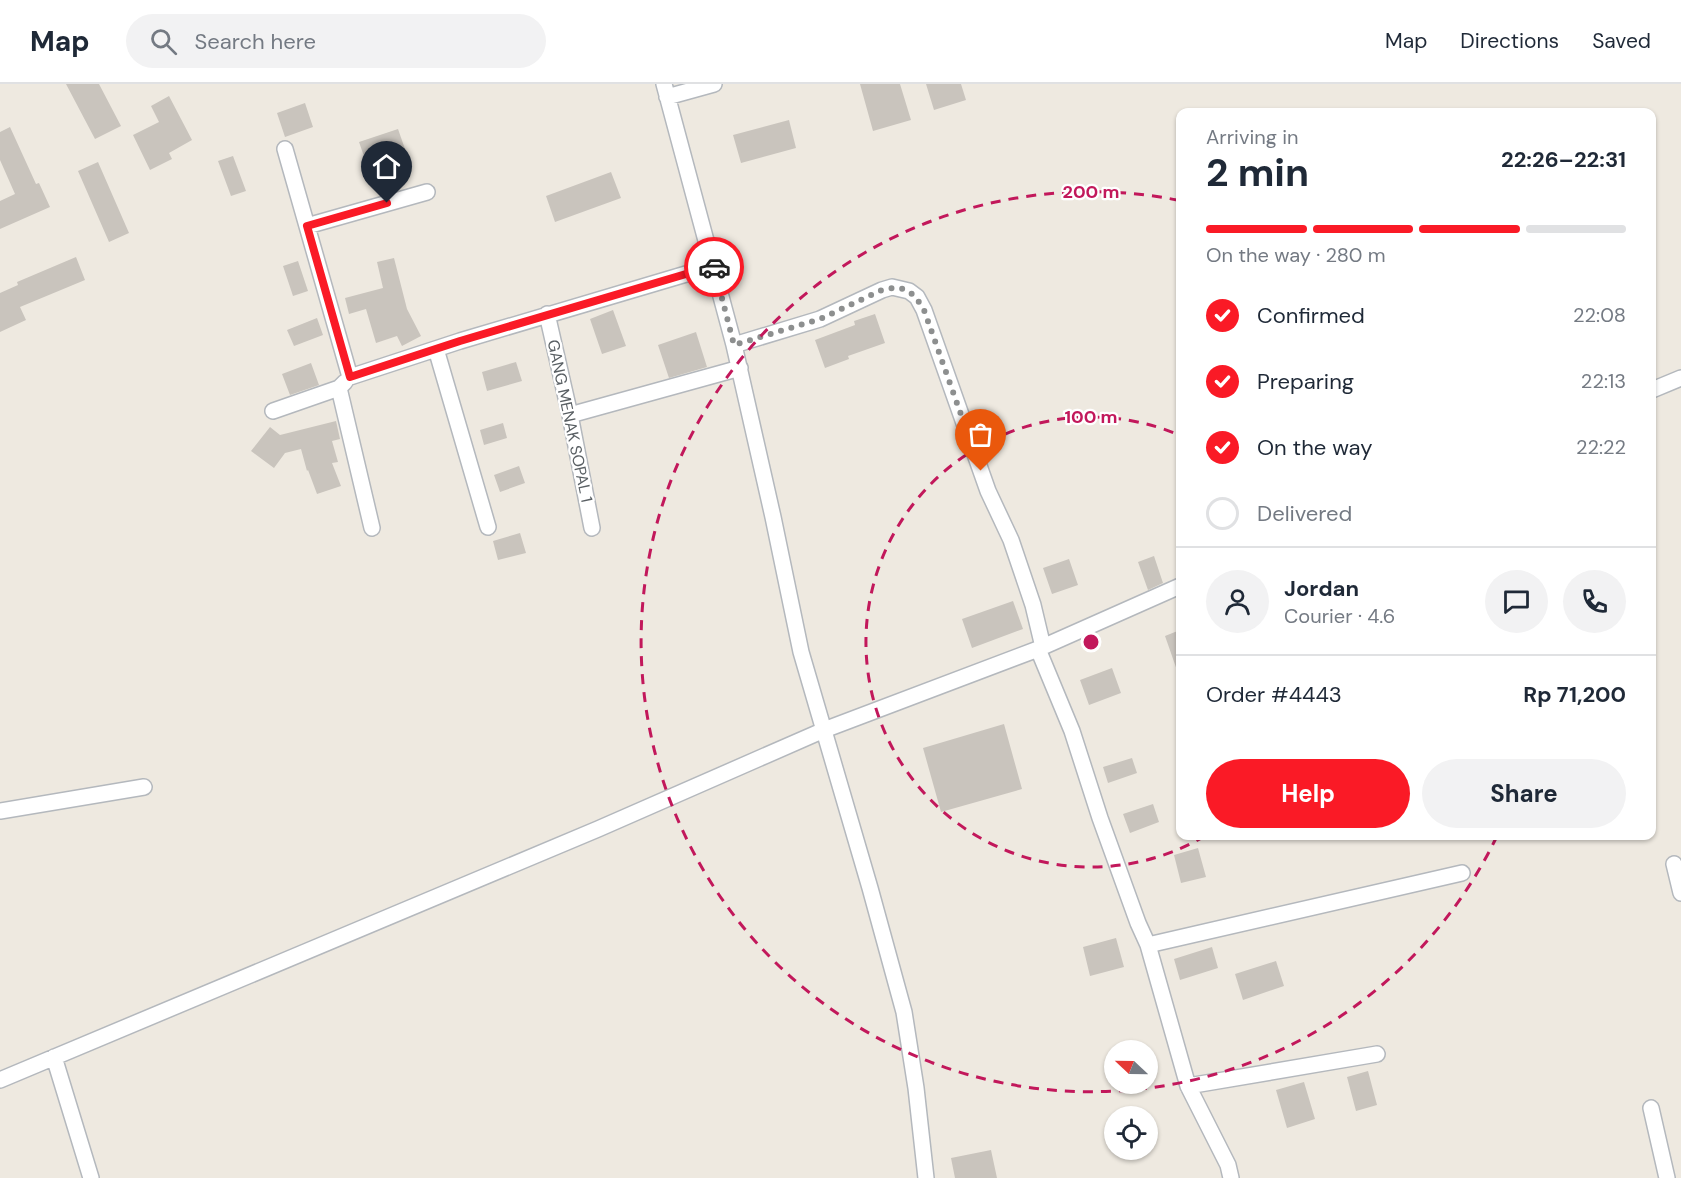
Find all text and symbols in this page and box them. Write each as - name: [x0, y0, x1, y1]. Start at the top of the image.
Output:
- search box: [126, 14, 546, 68]
- text: Map: [30, 23, 90, 60]
- icon: search: [147, 25, 180, 58]
- text: Search here: [195, 27, 316, 56]
- text: Map: [1385, 27, 1427, 55]
- text: Directions: [1460, 27, 1559, 55]
- text: Saved: [1592, 27, 1651, 55]
- text: Arriving in: [1206, 124, 1298, 150]
- pin: [361, 141, 412, 203]
- text: 22:26–22:31: [1501, 145, 1626, 174]
- text: 2 min: [1206, 147, 1309, 198]
- icon: home: [370, 150, 403, 183]
- text: 200 m: [1063, 180, 1119, 204]
- courier: [684, 237, 744, 297]
- text: On the way · 280 m: [1206, 242, 1386, 268]
- icon: car: [698, 251, 731, 284]
- icon: check: [1206, 299, 1239, 332]
- text: Confirmed: [1257, 301, 1365, 330]
- text: 22:08: [1573, 302, 1626, 328]
- street label: GANG MENAK SOPAL 1: [542, 338, 598, 504]
- icon: check: [1206, 365, 1239, 398]
- text: Preparing: [1257, 367, 1354, 396]
- text: 22:13: [1581, 368, 1626, 394]
- text: 100 m: [1064, 405, 1118, 429]
- pin: [955, 409, 1006, 471]
- icon: bag: [964, 418, 997, 451]
- icon: check: [1206, 431, 1239, 464]
- text: On the way: [1257, 433, 1372, 462]
- text: 22:22: [1576, 434, 1626, 460]
- text: Delivered: [1257, 499, 1352, 528]
- button: person: [1206, 570, 1269, 633]
- button: chat: [1485, 570, 1548, 633]
- button: phone: [1563, 570, 1626, 633]
- text: Jordan: [1284, 574, 1359, 603]
- text: Courier · 4.6: [1284, 603, 1395, 629]
- centre of rings: [1081, 632, 1101, 652]
- text: Order #4443: [1206, 680, 1342, 709]
- text: Rp 71,200: [1523, 680, 1626, 709]
- button: Help: [1206, 759, 1410, 828]
- button: Share: [1422, 759, 1626, 828]
- north arrow: [1104, 1040, 1158, 1094]
- map controls: [1104, 1040, 1158, 1160]
- button: locate: [1104, 1106, 1158, 1160]

